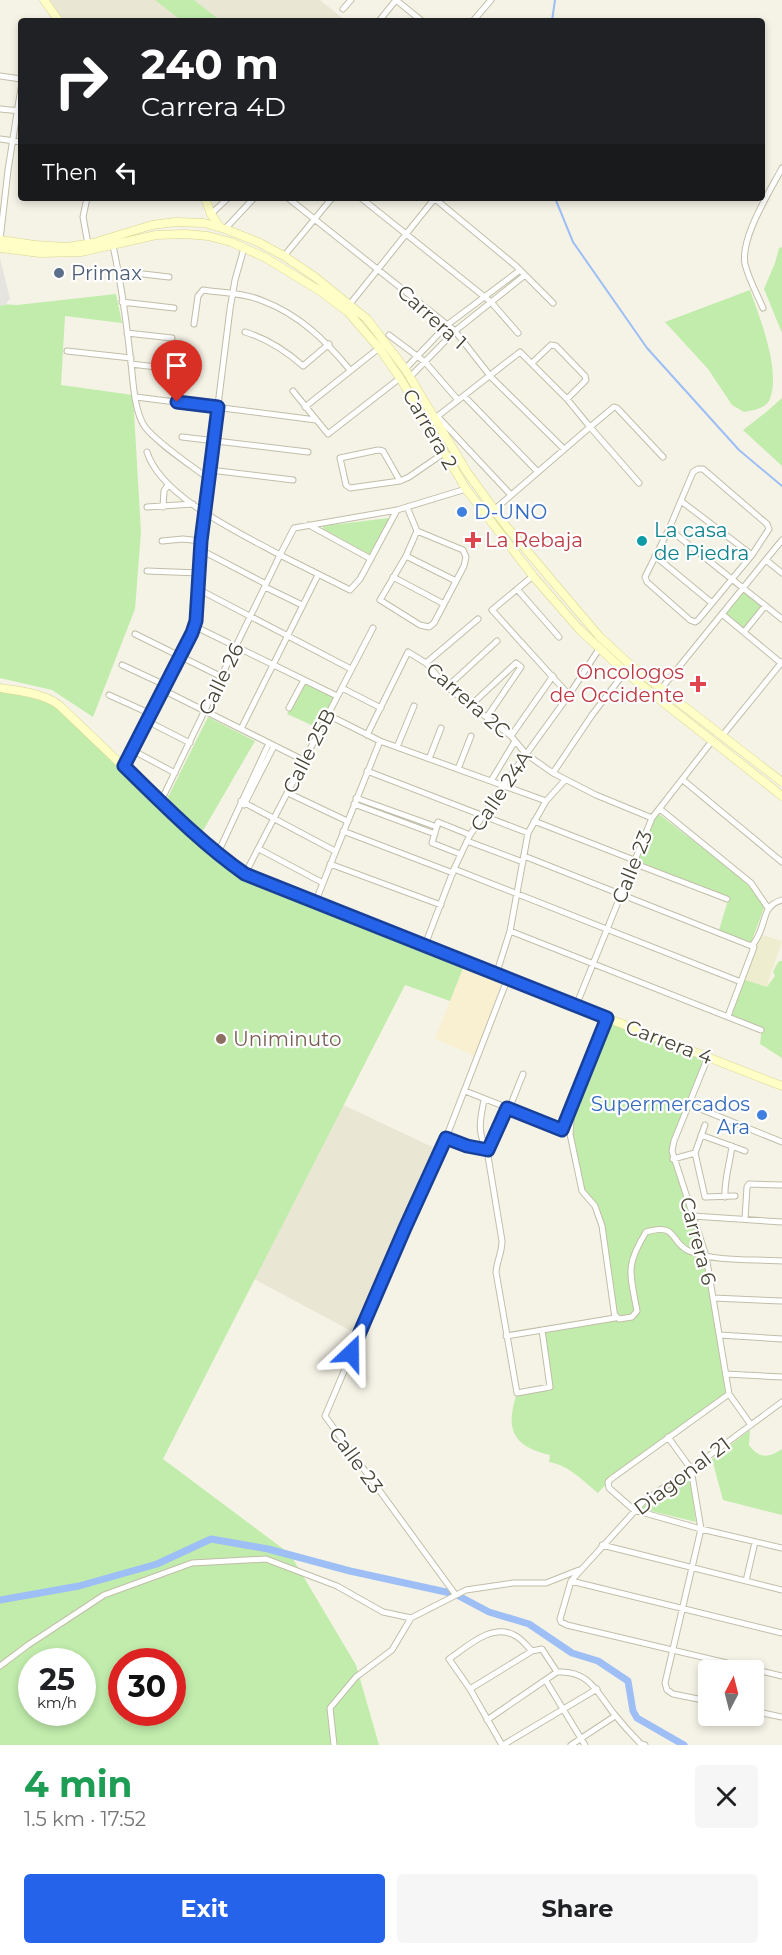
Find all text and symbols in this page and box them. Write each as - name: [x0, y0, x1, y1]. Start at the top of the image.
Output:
- text: 240 m: [141, 38, 279, 90]
- icon: right: [42, 42, 120, 120]
- text: Carrera 4D: [141, 90, 286, 123]
- icon: left: [110, 156, 143, 189]
- text: Then: [42, 159, 98, 186]
- place label: Primax: [71, 261, 142, 285]
- marker: Primax: [52, 266, 66, 280]
- street label: Carrera 1: [392, 280, 472, 354]
- pin: [151, 340, 202, 402]
- icon: arrive: [160, 349, 193, 382]
- street label: Carrera 2: [397, 384, 463, 474]
- place label: D-UNO: [474, 500, 547, 524]
- marker: D-UNO: [455, 505, 469, 519]
- place label: La casa de Piedra: [654, 518, 749, 565]
- place label: La Rebaja: [485, 528, 583, 552]
- marker: La Rebaja: [466, 533, 480, 547]
- marker: La casa de Piedra: [635, 534, 649, 548]
- street label: Calle 26: [193, 639, 249, 719]
- street label: Carrera 2C: [421, 657, 515, 743]
- place label: Oncologos de Occidente: [550, 660, 684, 707]
- marker: Oncologos de Occidente: [689, 675, 707, 693]
- street label: Calle 25B: [277, 705, 341, 797]
- street label: Calle 24A: [465, 745, 537, 836]
- street label: Calle 23: [607, 827, 657, 907]
- street label: Carrera 4: [622, 1014, 716, 1070]
- place label: Uniminuto: [233, 1027, 342, 1051]
- marker: Uniminuto: [214, 1032, 228, 1046]
- place label: Supermercados Ara: [591, 1092, 750, 1139]
- marker: Supermercados Ara: [755, 1108, 769, 1122]
- street label: Carrera 6: [675, 1194, 721, 1288]
- position arrow: [319, 1321, 383, 1385]
- street label: Calle 23: [324, 1422, 388, 1498]
- street label: Diagonal 21: [629, 1432, 735, 1520]
- speed limit sign: 30: [108, 1648, 186, 1726]
- north arrow: [698, 1660, 764, 1726]
- map controls: [698, 1660, 764, 1726]
- text: 25: [39, 1661, 75, 1698]
- text: km/h: [37, 1693, 77, 1712]
- text: 4 min: [24, 1762, 132, 1806]
- button: close: [695, 1765, 758, 1828]
- text: 1.5 km · 17:52: [24, 1807, 146, 1831]
- button: Exit: [24, 1874, 385, 1943]
- button: Share: [397, 1874, 758, 1943]

